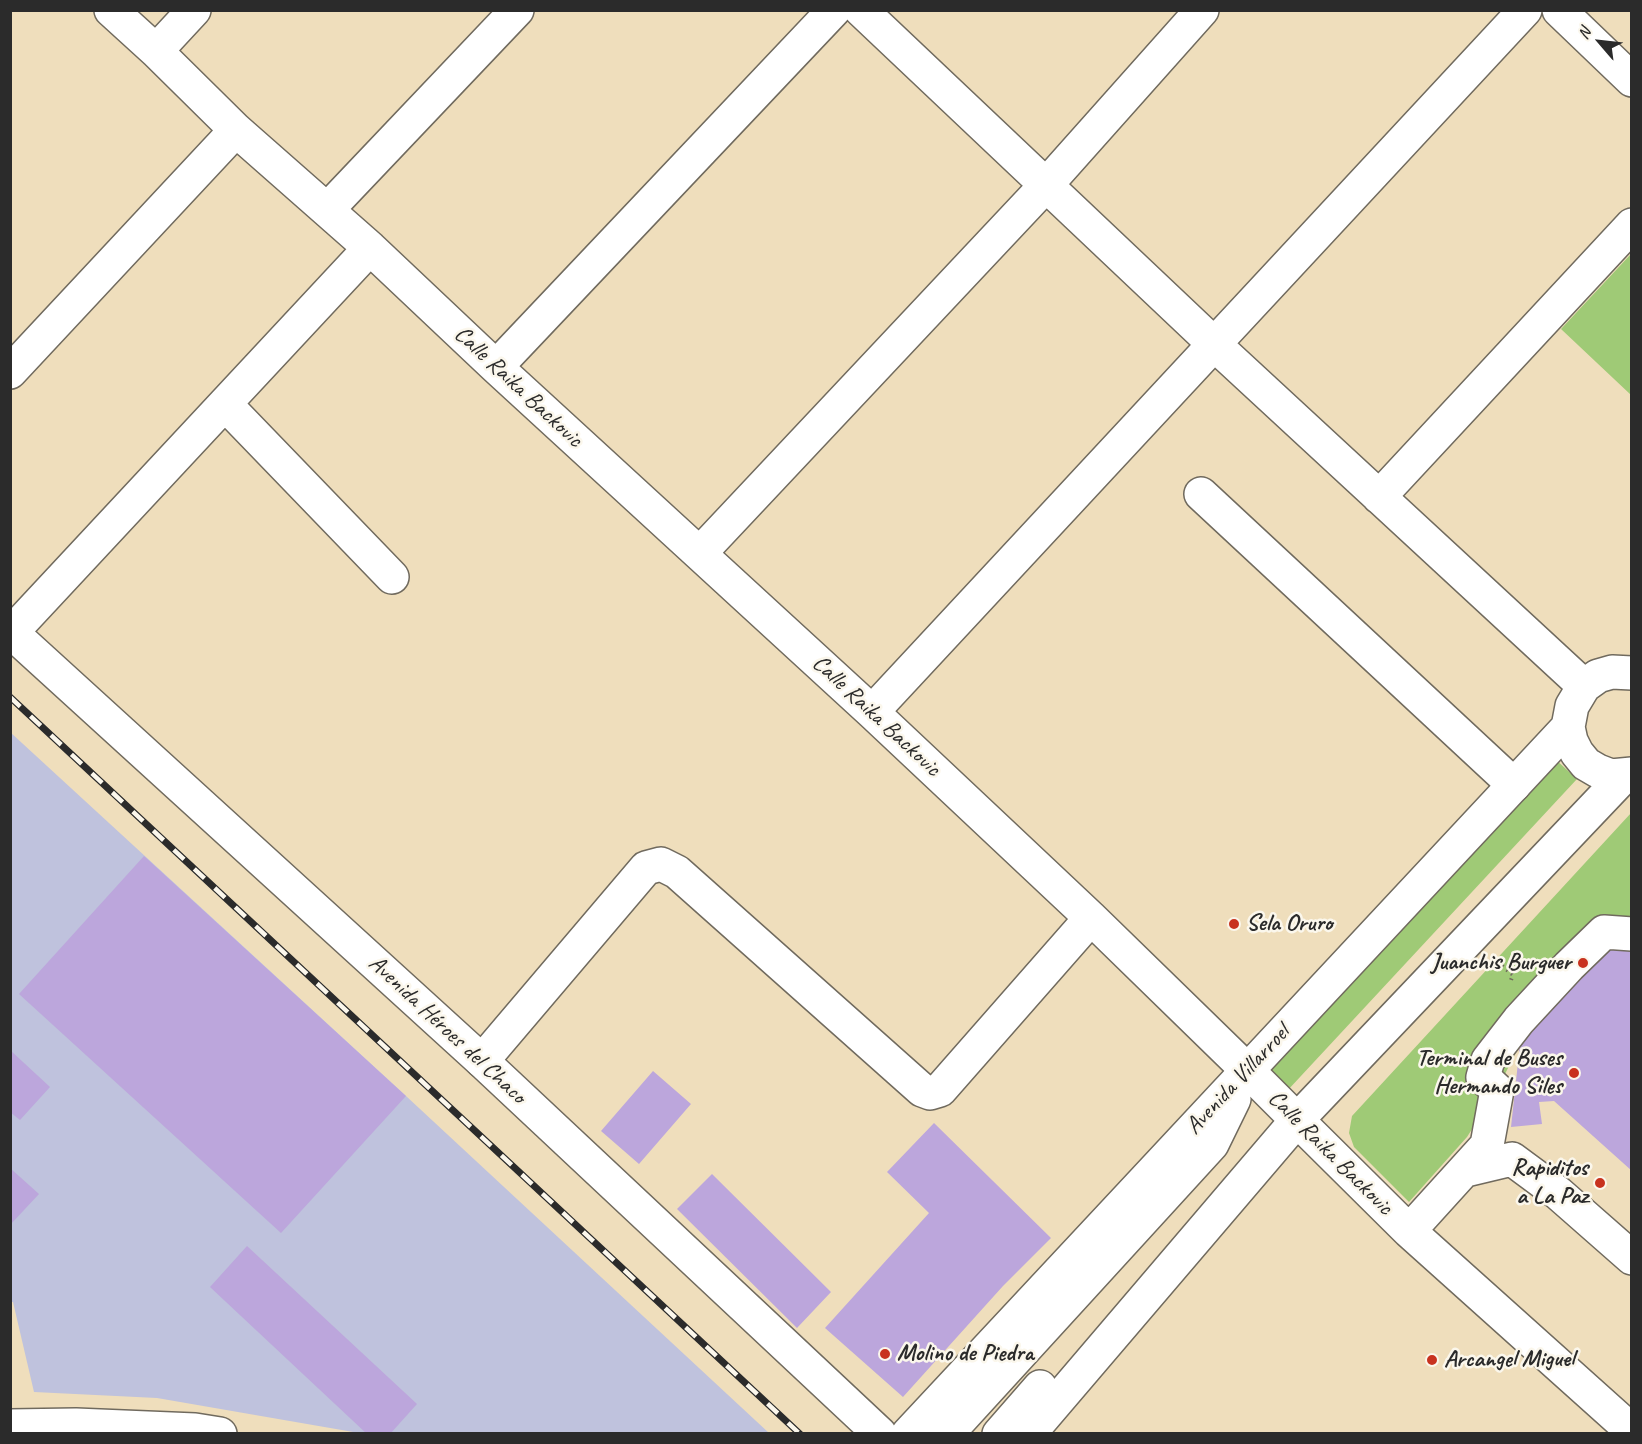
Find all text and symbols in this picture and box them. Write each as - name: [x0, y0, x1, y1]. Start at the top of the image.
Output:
- north arrow: [1570, 12, 1630, 72]
- text: N: [1573, 24, 1595, 43]
- street label: Calle Raika Backovic: [448, 320, 588, 454]
- street label: Calle Raika Backovic: [806, 649, 946, 783]
- place label: Sela Oruro: [1246, 910, 1333, 938]
- marker: Sela Oruro: [1227, 917, 1241, 931]
- street label: Avenida Héroes del Chaco: [362, 949, 532, 1111]
- place label: Juanchis Burguer: [1431, 949, 1571, 977]
- marker: Juanchis Burguer: [1576, 956, 1590, 970]
- street label: Avenida Villarroel: [1180, 1019, 1296, 1141]
- place label: Terminal de Buses Hermando Siles: [1416, 1045, 1562, 1101]
- marker: Terminal de Buses Hermando Siles: [1567, 1066, 1581, 1080]
- street label: Calle Raika Backovic: [1261, 1084, 1399, 1222]
- place label: Rapiditos a La Paz: [1511, 1155, 1588, 1211]
- marker: Rapiditos a La Paz: [1593, 1176, 1607, 1190]
- place label: Molino de Piedra: [897, 1340, 1034, 1368]
- place label: Arcangel Miguel: [1444, 1346, 1574, 1374]
- marker: Molino de Piedra: [878, 1347, 892, 1361]
- marker: Arcangel Miguel: [1425, 1353, 1439, 1367]

